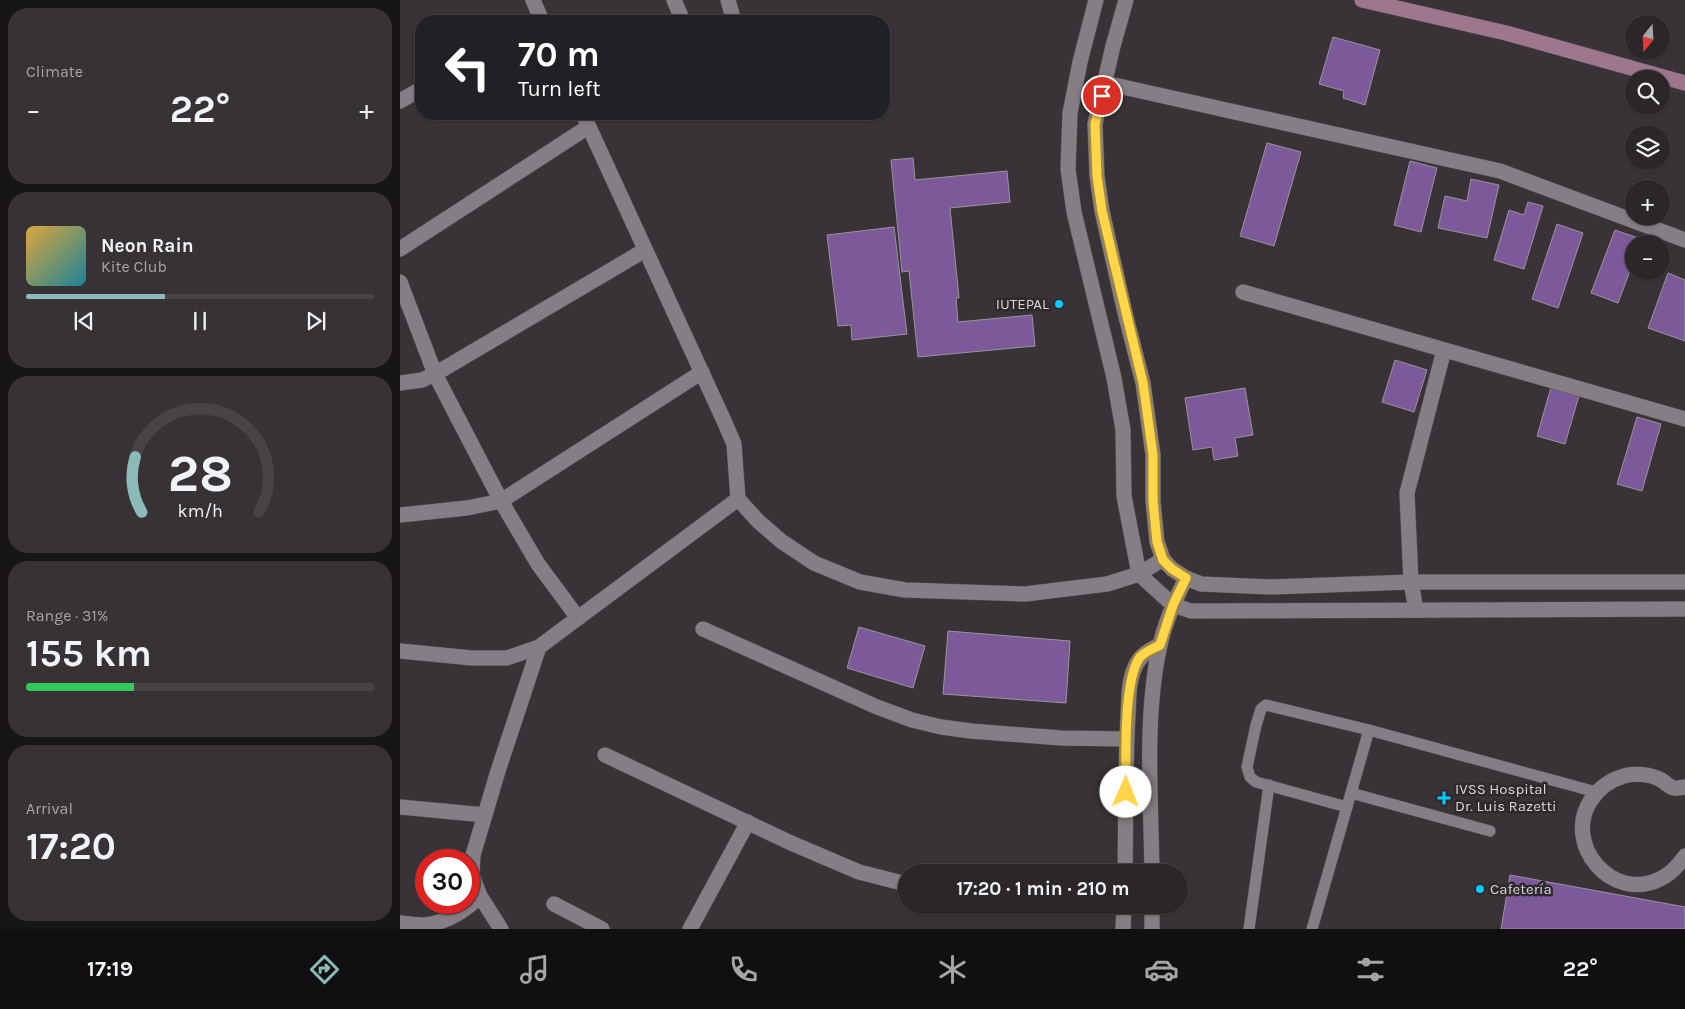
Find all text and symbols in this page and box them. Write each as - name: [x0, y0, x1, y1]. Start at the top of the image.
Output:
- north arrow: [1625, 15, 1670, 60]
- map controls: [1625, 15, 1670, 280]
- text: 70 m: [518, 34, 600, 75]
- icon: left: [435, 35, 500, 100]
- text: Climate: [26, 62, 83, 81]
- button: search: [1625, 70, 1670, 115]
- pin: [1081, 75, 1123, 117]
- text: Turn left: [518, 76, 601, 102]
- icon: arrive: [1088, 82, 1116, 110]
- text: 22°: [170, 87, 230, 132]
- text: −: [26, 93, 41, 126]
- text: +: [359, 93, 374, 126]
- button: layers: [1625, 125, 1670, 170]
- button: +: [1625, 180, 1670, 225]
- text: Neon Rain: [101, 235, 194, 257]
- button: −: [1625, 235, 1670, 280]
- text: Kite Club: [101, 257, 167, 276]
- place label: IUTEPAL: [996, 295, 1049, 313]
- marker: IUTEPAL: [1053, 298, 1065, 310]
- icon: previous: [70, 307, 98, 335]
- icon: pause: [186, 307, 214, 335]
- icon: next: [302, 307, 330, 335]
- text: 28: [167, 443, 233, 504]
- text: km/h: [177, 501, 223, 522]
- text: Range · 31%: [26, 606, 108, 625]
- text: 155 km: [26, 631, 152, 676]
- position arrow: [1099, 765, 1151, 817]
- place label: IVSS Hospital Dr. Luis Razetti: [1455, 780, 1557, 815]
- marker: IVSS Hospital Dr. Luis Razetti: [1437, 791, 1451, 805]
- text: Arrival: [26, 799, 73, 818]
- text: 17:20: [26, 824, 116, 869]
- speed limit sign: 30: [415, 849, 480, 914]
- text: 17:20 · 1 min · 210 m: [956, 878, 1130, 900]
- place label: Cafetería: [1490, 880, 1552, 898]
- marker: Cafetería: [1474, 883, 1486, 895]
- icon: directions: [307, 952, 342, 987]
- icon: music: [517, 952, 552, 987]
- icon: phone: [726, 952, 761, 987]
- icon: climate: [935, 952, 970, 987]
- icon: car: [1144, 952, 1179, 987]
- icon: filters: [1353, 952, 1388, 987]
- text: 17:19: [87, 956, 133, 982]
- text: 22°: [1563, 956, 1598, 982]

